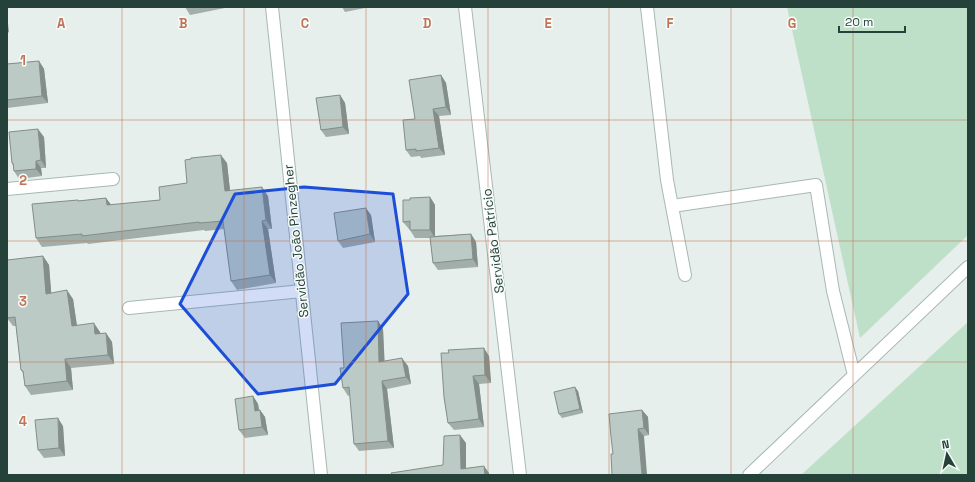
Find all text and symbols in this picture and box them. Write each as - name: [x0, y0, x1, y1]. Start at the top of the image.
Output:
- scale bar: [839, 8, 905, 34]
- text: 20 m: [845, 14, 873, 30]
- text: A: [57, 15, 66, 32]
- text: B: [179, 15, 188, 32]
- text: C: [301, 15, 309, 32]
- text: D: [423, 15, 432, 32]
- text: E: [544, 15, 552, 32]
- text: F: [667, 15, 674, 32]
- text: G: [788, 15, 796, 32]
- text: 1: [20, 52, 26, 69]
- street label: Servidão João Pinzegher: [279, 163, 313, 318]
- text: 2: [19, 172, 27, 189]
- street label: Servidão Patrício: [478, 188, 508, 294]
- text: 3: [19, 293, 27, 310]
- text: 4: [19, 413, 27, 430]
- north arrow: [927, 434, 967, 474]
- text: N: [941, 437, 950, 452]

